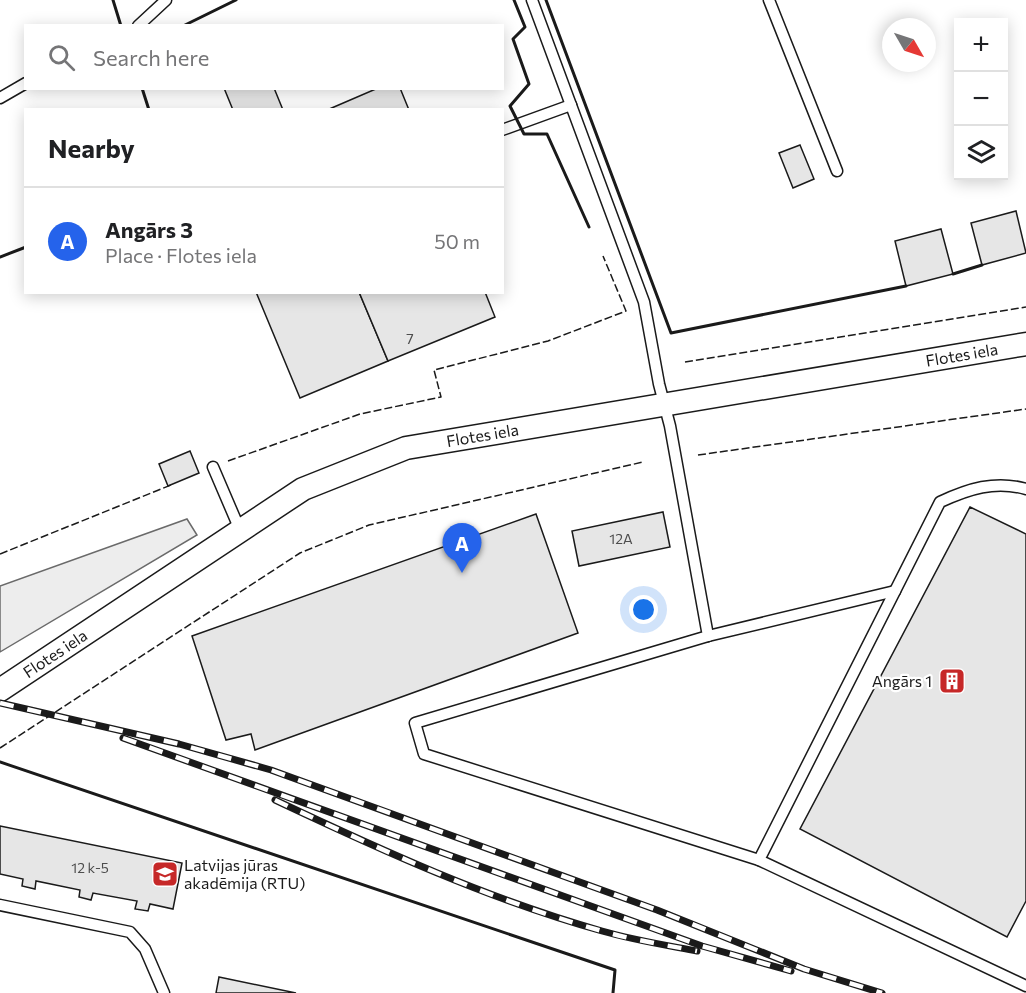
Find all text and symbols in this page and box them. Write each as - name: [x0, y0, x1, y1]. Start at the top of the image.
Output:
- north arrow: [882, 18, 936, 72]
- map controls: [954, 18, 1008, 180]
- button: +: [954, 18, 1008, 72]
- search box: [24, 24, 504, 90]
- icon: search: [45, 41, 78, 74]
- text: Search here: [93, 44, 209, 71]
- button: −: [954, 72, 1008, 126]
- button: layers: [954, 126, 1008, 180]
- text: Nearby: [48, 132, 135, 163]
- text: Angārs 3: [105, 216, 193, 243]
- text: A: [60, 229, 75, 253]
- text: 50 m: [434, 229, 480, 253]
- text: Place · Flotes iela: [105, 243, 257, 267]
- house number: 7: [406, 330, 414, 347]
- street label: Flotes iela: [924, 339, 999, 370]
- street label: Flotes iela: [445, 419, 520, 450]
- pin: A: [442, 524, 482, 573]
- house number: 12A: [609, 530, 633, 547]
- your location: [629, 595, 658, 624]
- street label: Flotes iela: [19, 625, 90, 681]
- building icon: Angārs 1: [937, 666, 967, 696]
- place label: Angārs 1: [872, 671, 932, 690]
- place label: Latvijas jūras akadēmija (RTU): [184, 855, 305, 892]
- house number: 12 k-5: [71, 859, 109, 876]
- school or university icon: Latvijas jūras akadēmija (RTU): [150, 859, 180, 889]

